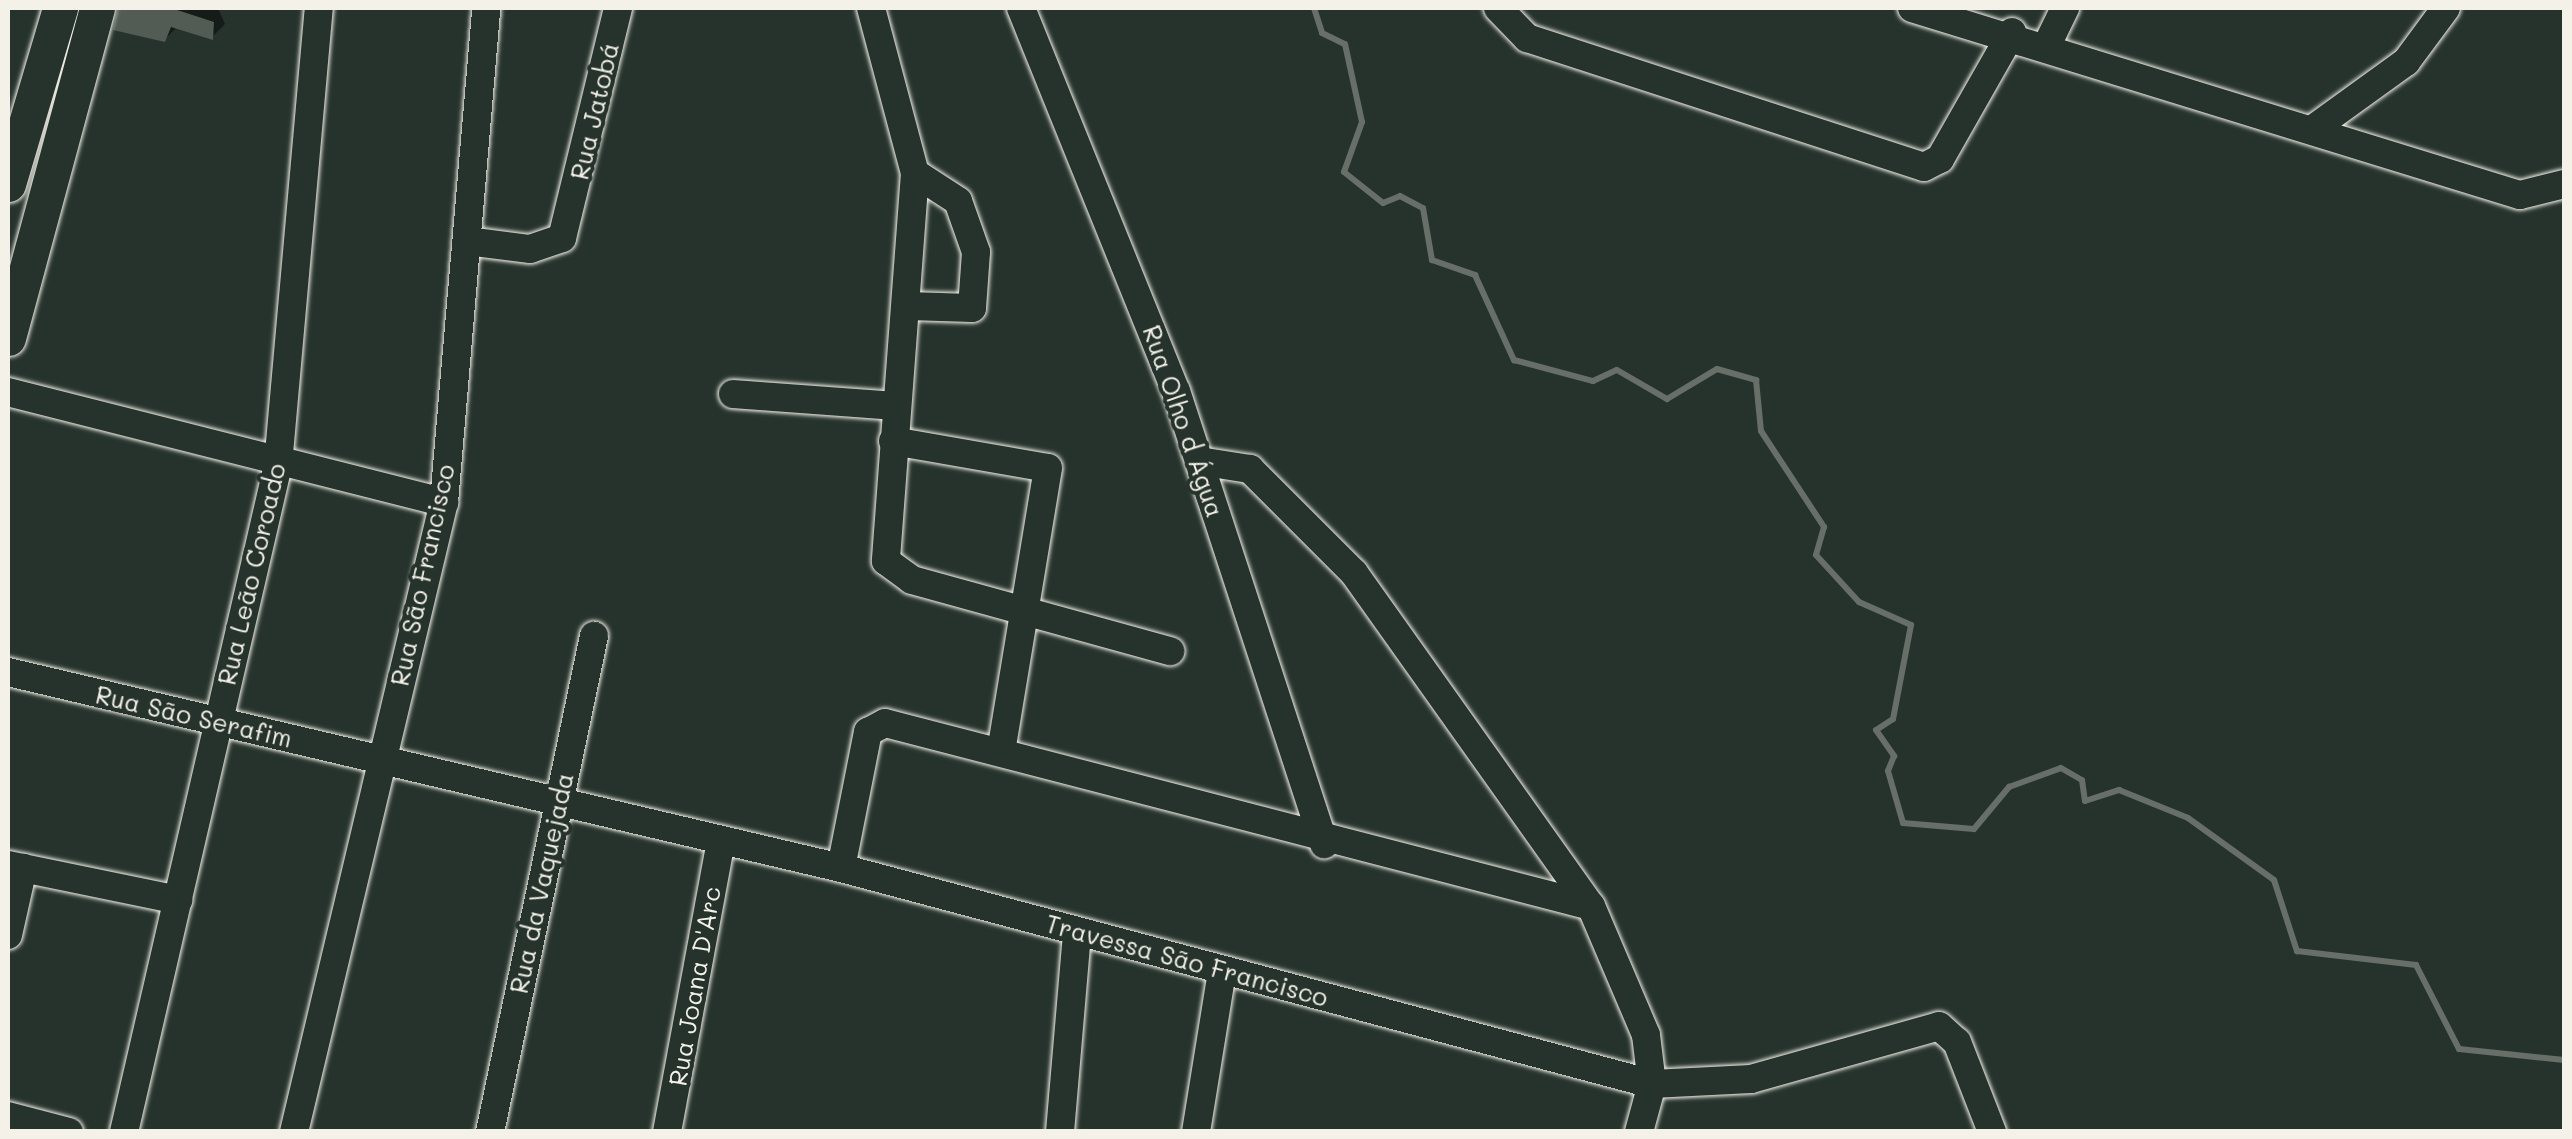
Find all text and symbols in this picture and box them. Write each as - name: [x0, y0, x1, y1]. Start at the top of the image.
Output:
- street label: Rua Jatobá: [564, 39, 624, 183]
- street label: Rua Olho d Água: [1137, 321, 1231, 521]
- street label: Rua Leão Coroado: [211, 460, 291, 688]
- street label: Rua São Francisco: [384, 461, 460, 689]
- street label: Rua São Serafim: [93, 679, 295, 753]
- street label: Rua da Vaquejada: [503, 770, 579, 996]
- street label: Rua Joana D'Arc: [662, 884, 726, 1088]
- street label: Travessa São Francisco: [1043, 908, 1331, 1012]

